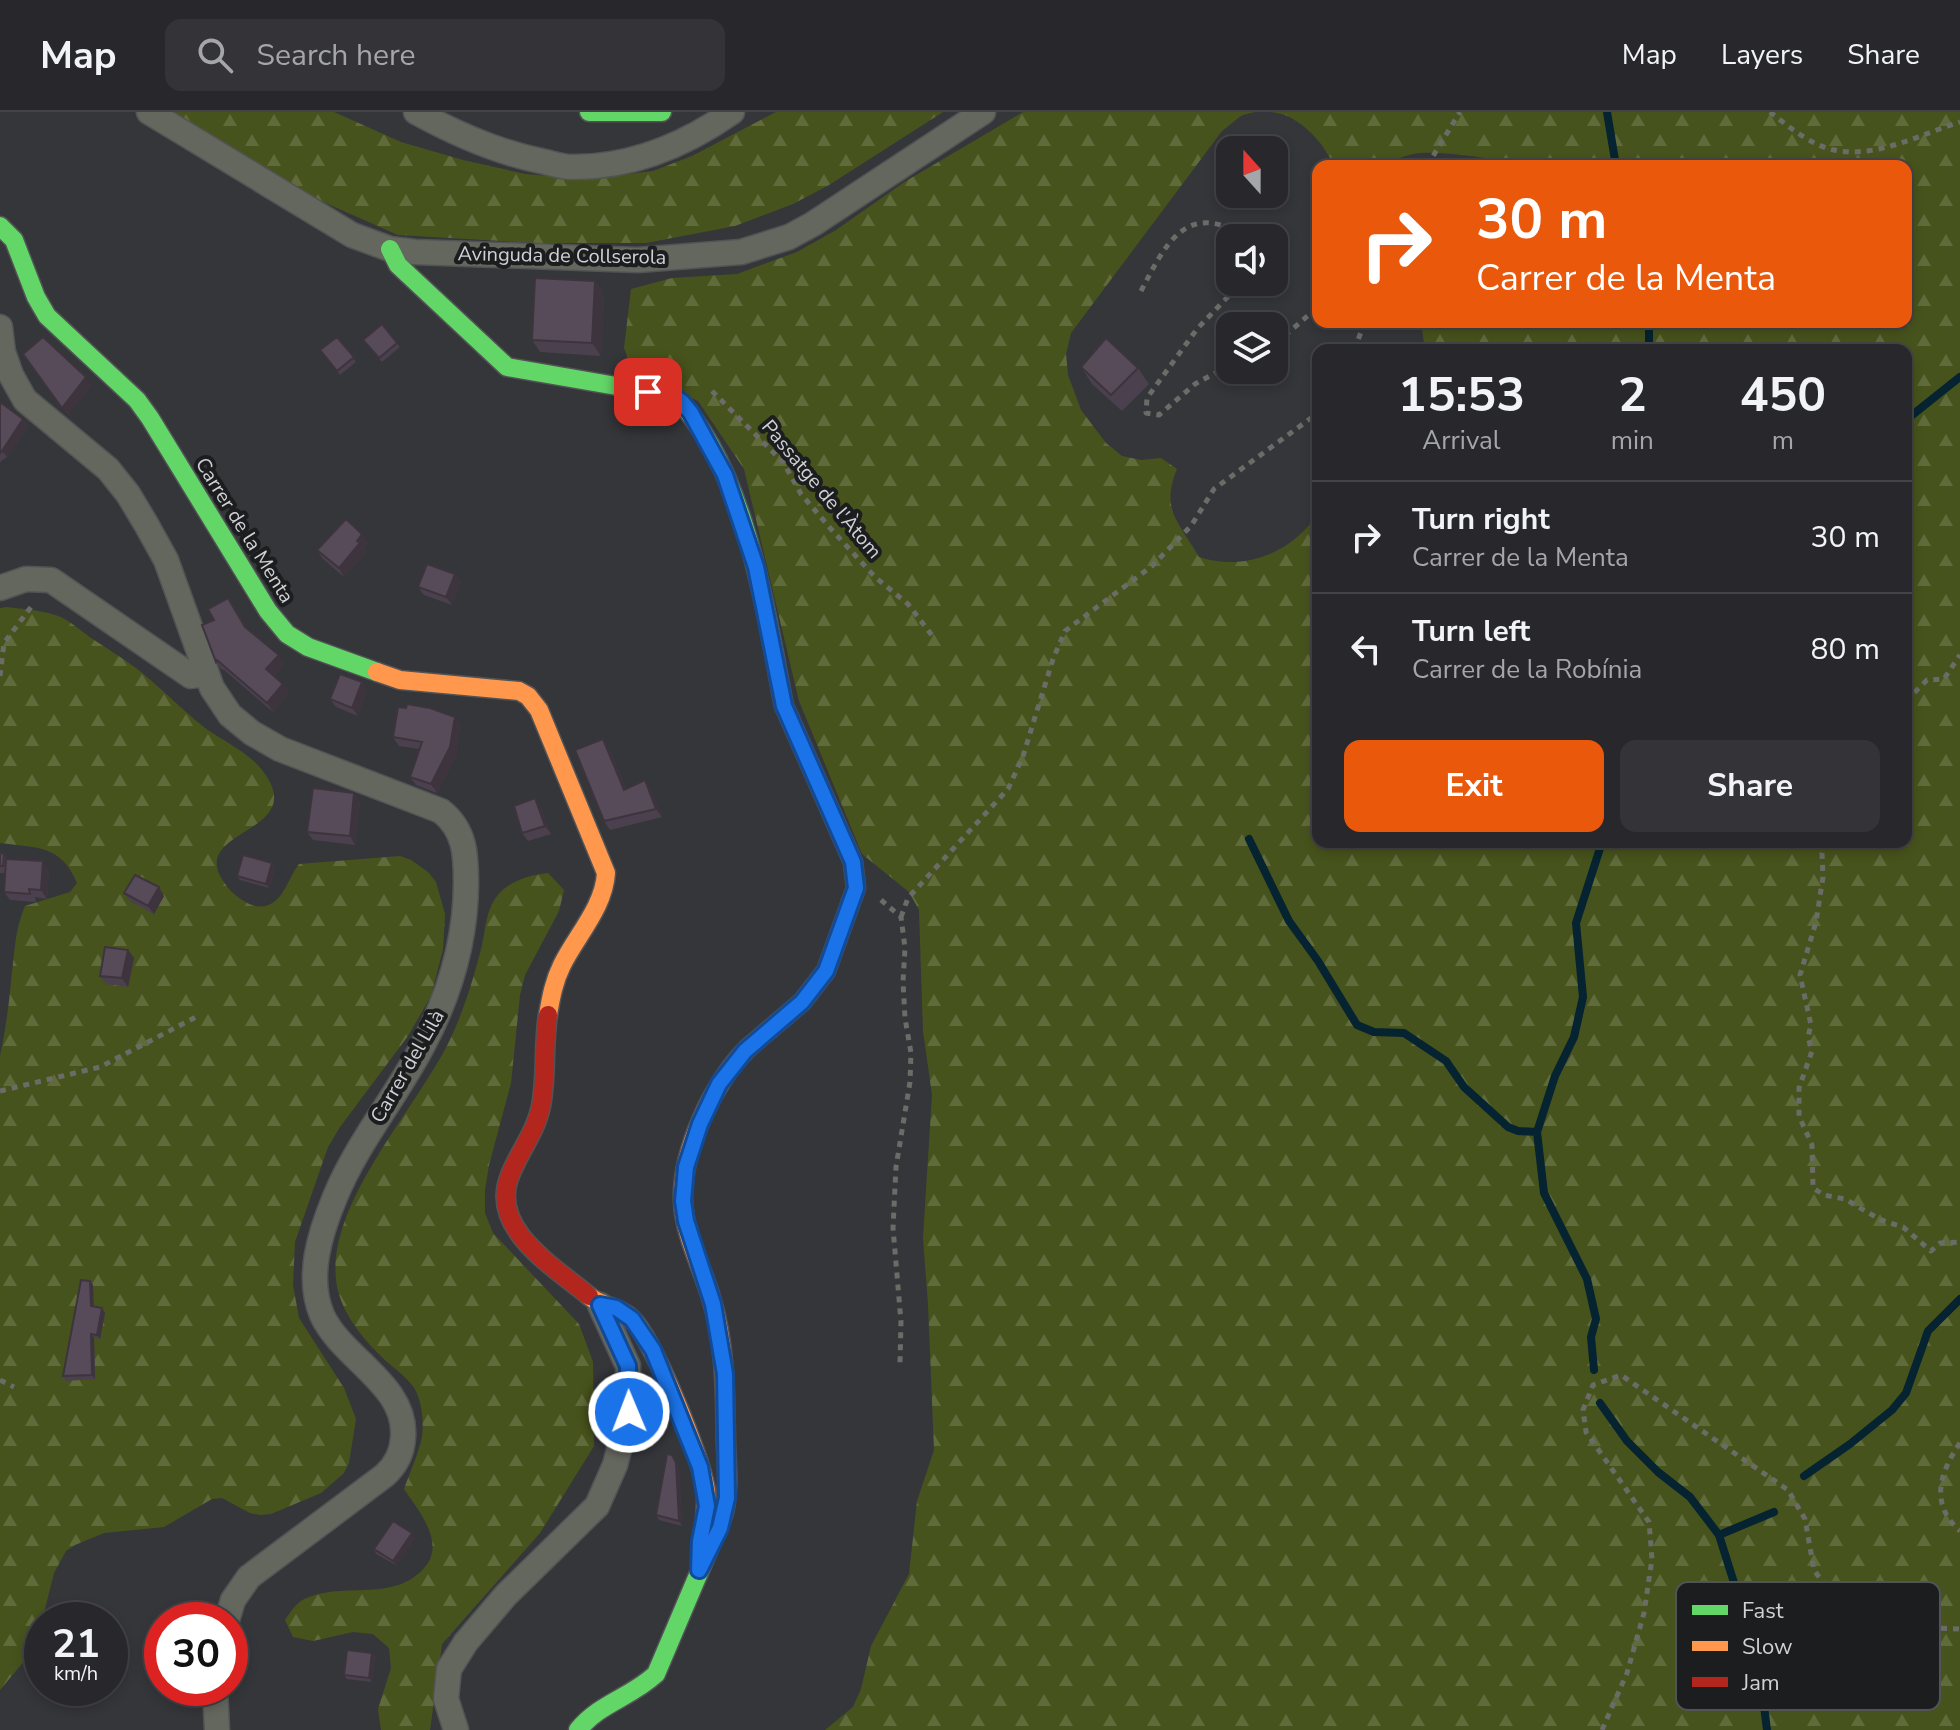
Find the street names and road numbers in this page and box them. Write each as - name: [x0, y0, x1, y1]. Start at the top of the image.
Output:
- street label: Avinguda de Collserola: [457, 240, 667, 271]
- street label: Passatge de l'Àtom: [756, 414, 888, 564]
- street label: Carrer de la Menta: [189, 452, 300, 608]
- street label: Carrer del Lilà: [364, 1005, 451, 1128]

